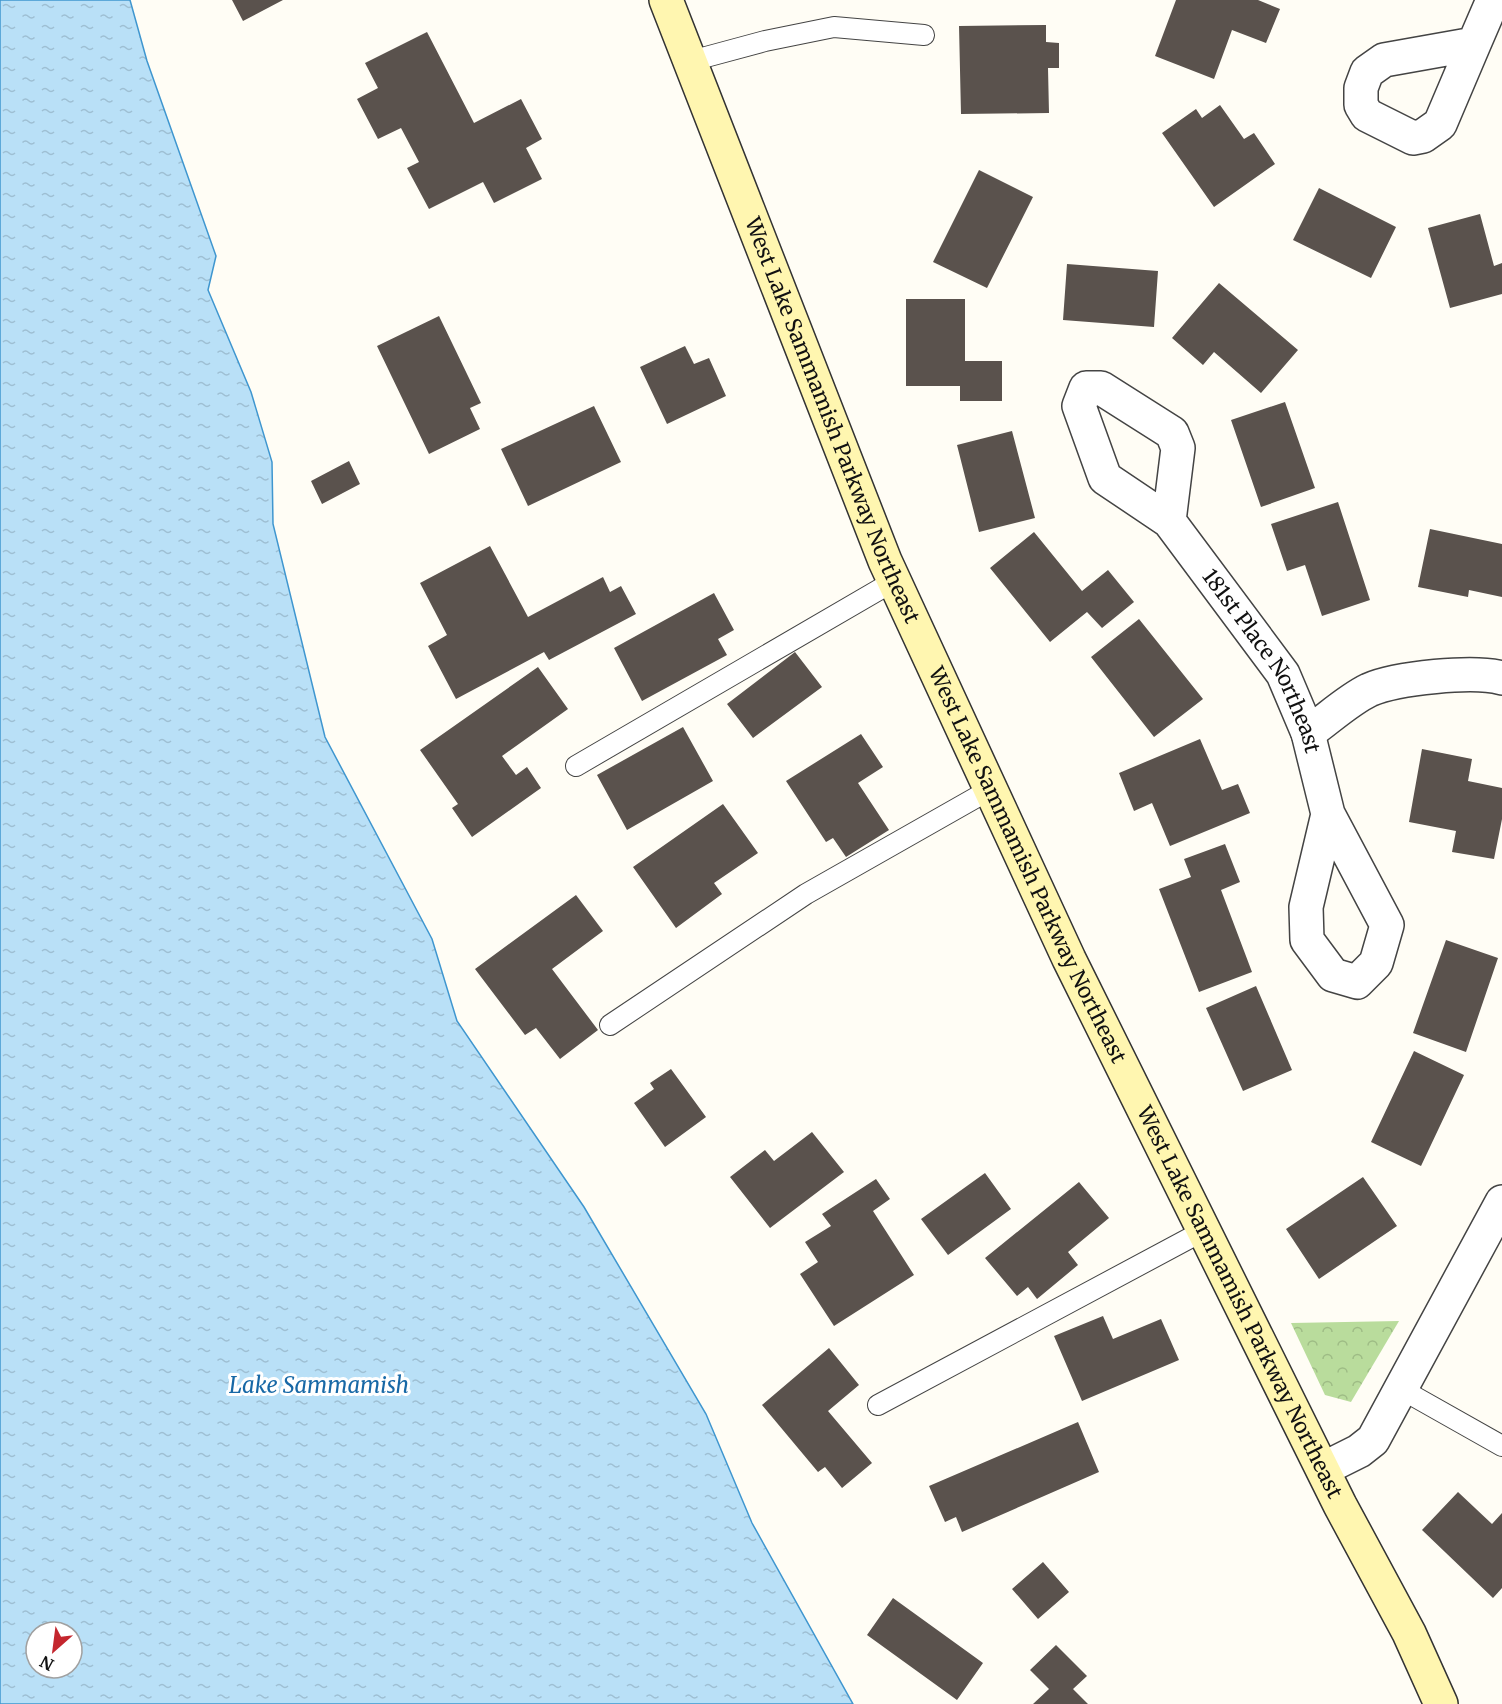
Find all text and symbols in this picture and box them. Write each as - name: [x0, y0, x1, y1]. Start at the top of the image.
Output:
- street label: West Lake Sammamish Parkway Northeast: [739, 213, 926, 627]
- street label: 181st Place Northeast: [1196, 564, 1326, 756]
- street label: West Lake Sammamish Parkway Northeast: [922, 662, 1133, 1068]
- street label: West Lake Sammamish Parkway Northeast: [1131, 1100, 1349, 1503]
- water label: Lake Sammamish: [229, 1371, 409, 1399]
- north arrow: [24, 1620, 84, 1680]
- text: N: [36, 1651, 57, 1675]

